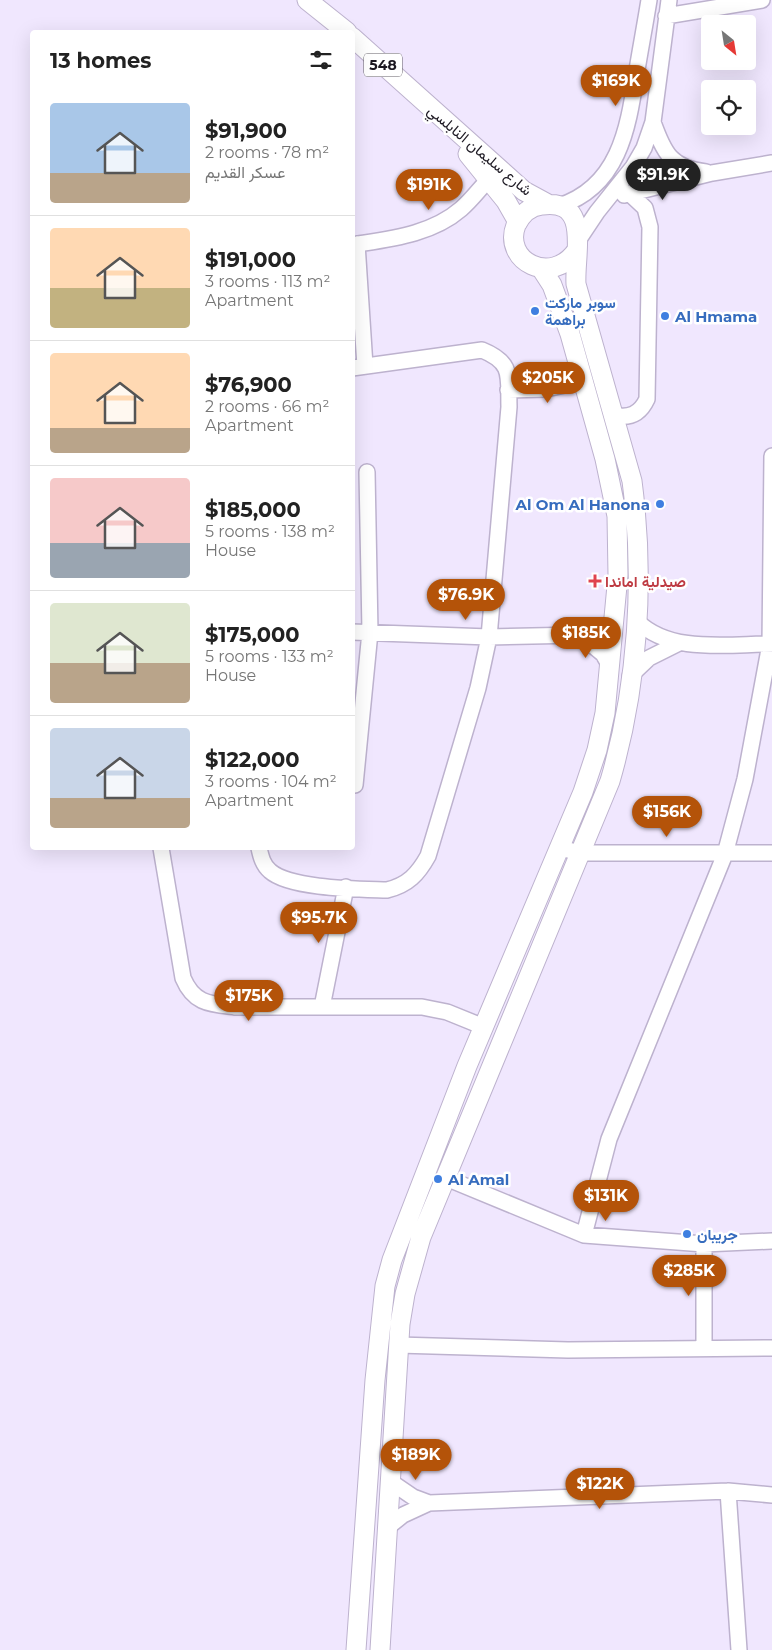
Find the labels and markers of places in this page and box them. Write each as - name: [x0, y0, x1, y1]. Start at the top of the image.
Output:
- pin: $169K: [581, 64, 651, 107]
- pin: $91.9K: [622, 158, 704, 201]
- pin: $191K: [394, 168, 464, 211]
- place label: سوبر ماركت براهمة: [545, 293, 616, 329]
- marker: سوبر ماركت براهمة: [529, 305, 541, 317]
- place label: Al Hmama: [674, 307, 757, 326]
- marker: Al Hmama: [659, 310, 671, 322]
- pin: $205K: [513, 362, 583, 404]
- place label: Al Om Al Hanona: [515, 495, 650, 514]
- marker: Al Om Al Hanona: [654, 498, 666, 510]
- place label: صيدلية اماندا: [605, 572, 686, 591]
- marker: صيدلية اماندا: [589, 575, 601, 587]
- pin: $76.9K: [425, 578, 507, 621]
- pin: $185K: [551, 616, 621, 659]
- pin: $156K: [632, 796, 702, 838]
- pin: $95.7K: [278, 902, 360, 944]
- pin: $175K: [214, 980, 284, 1022]
- place label: Al Amal: [447, 1170, 509, 1189]
- marker: Al Amal: [432, 1173, 444, 1185]
- pin: $131K: [571, 1180, 641, 1222]
- place label: جريبان: [697, 1225, 738, 1244]
- marker: جريبان: [681, 1228, 693, 1240]
- pin: $285K: [654, 1254, 724, 1297]
- pin: $189K: [381, 1438, 451, 1481]
- pin: $122K: [565, 1468, 635, 1510]

